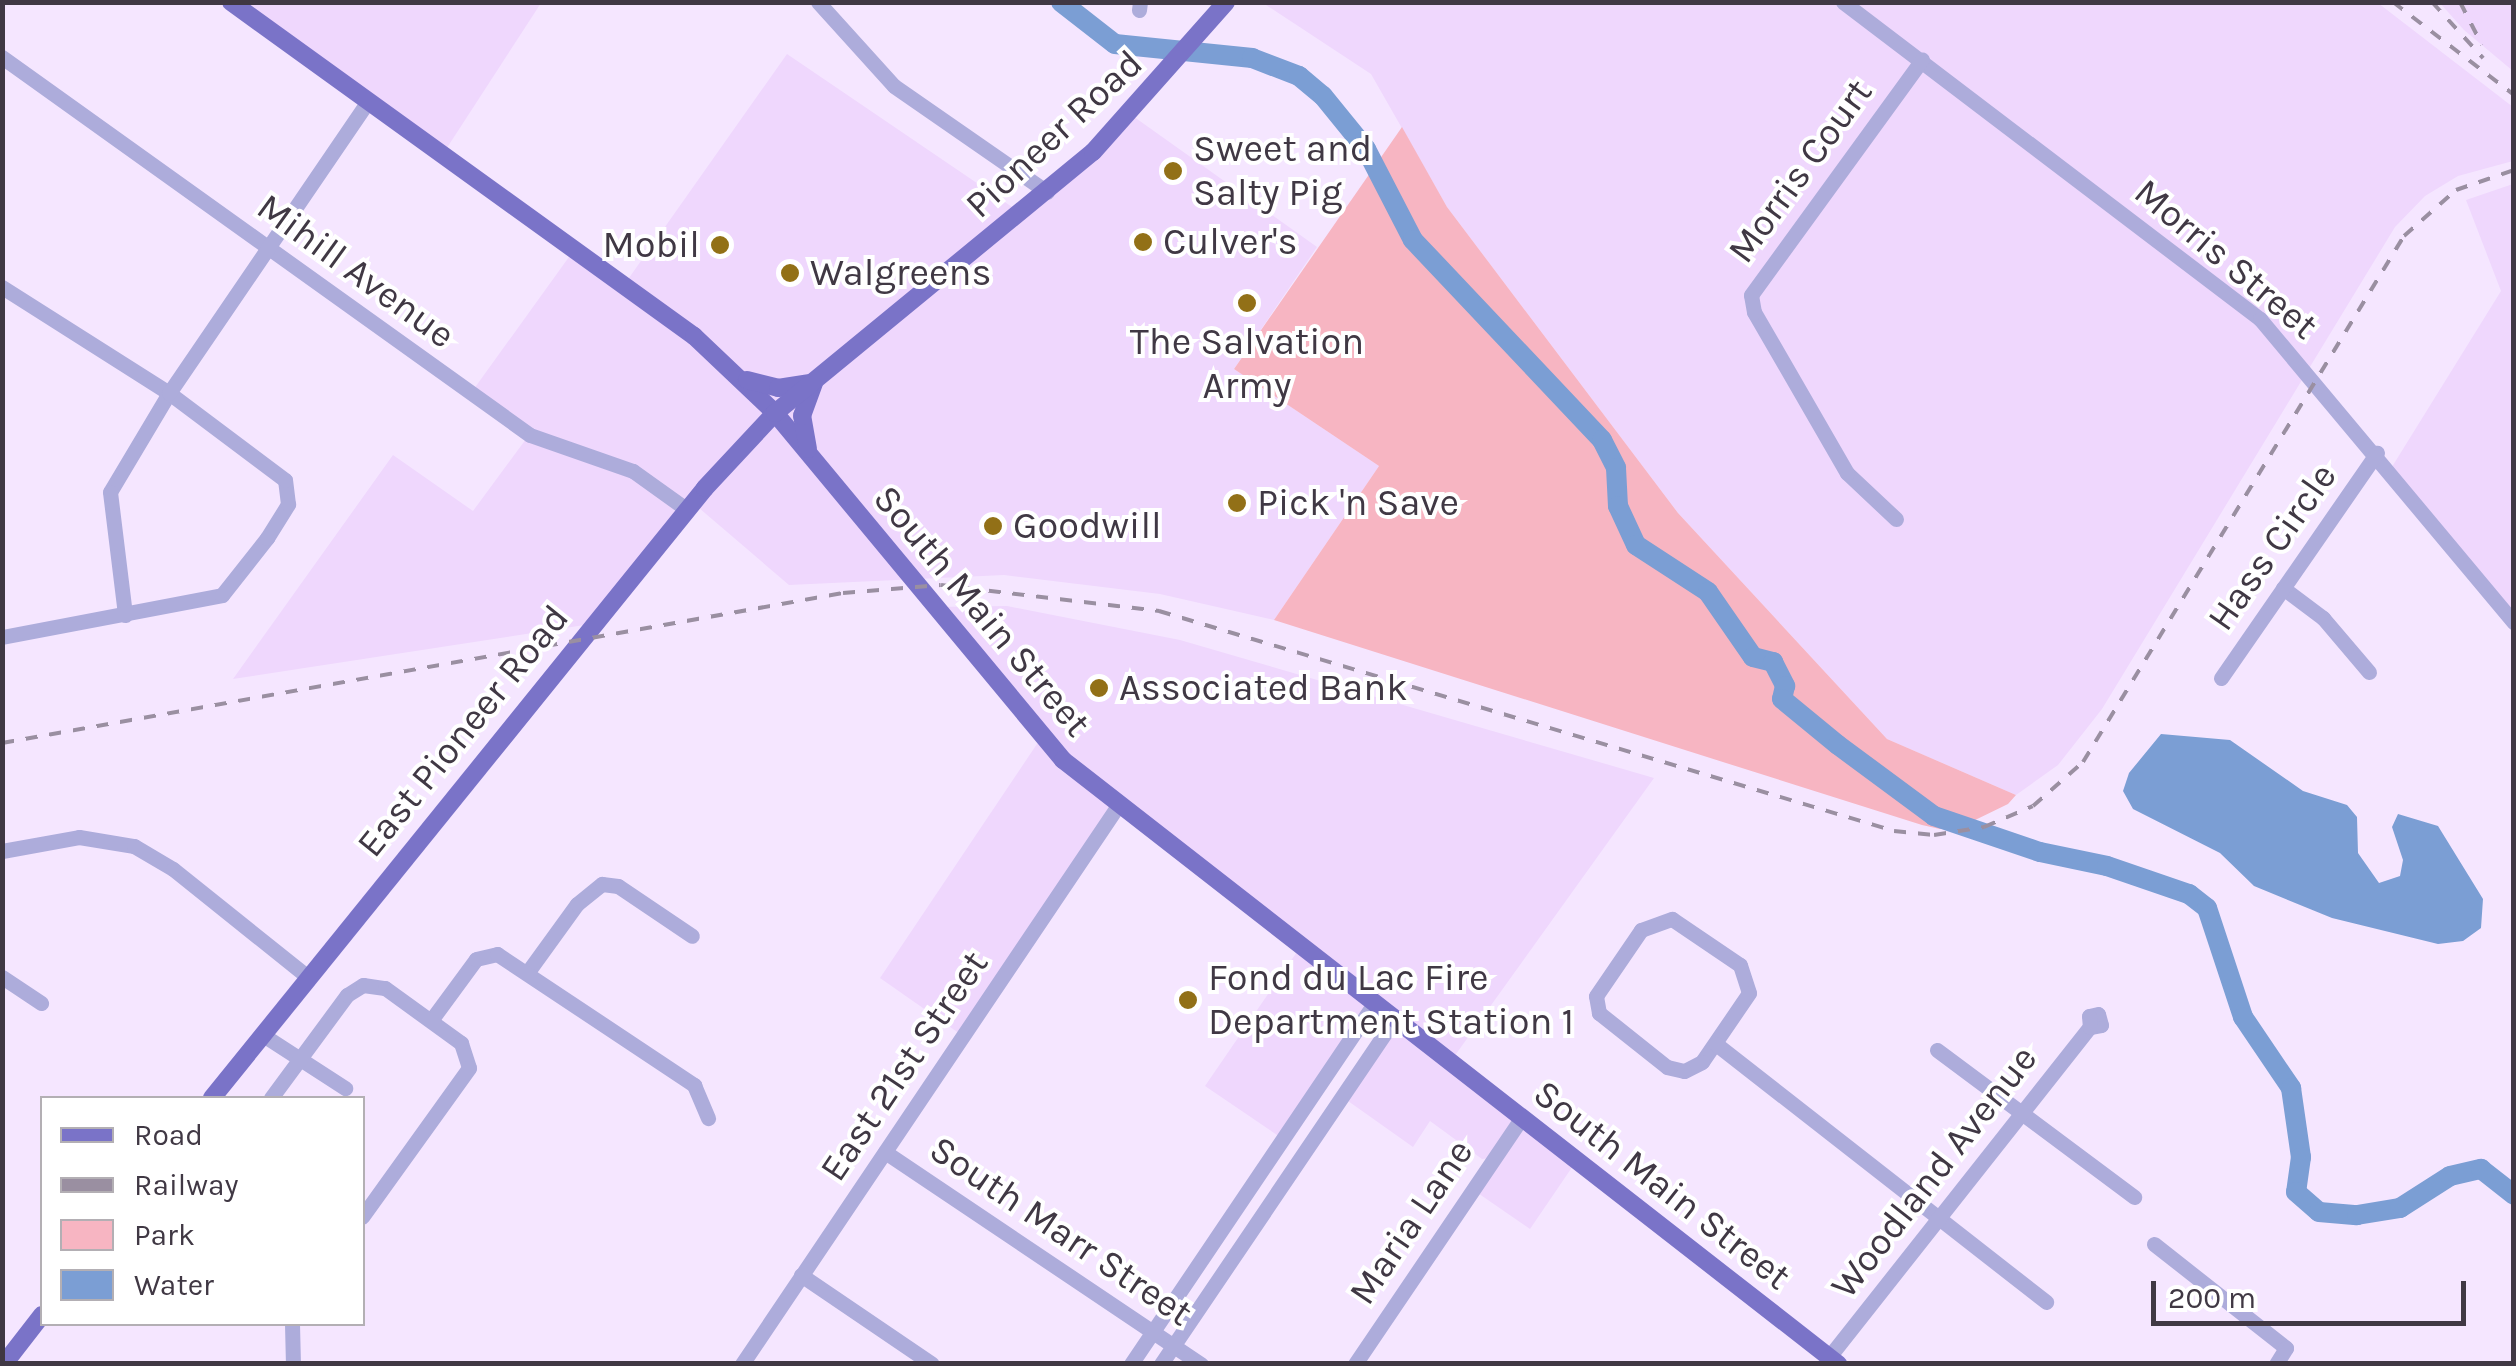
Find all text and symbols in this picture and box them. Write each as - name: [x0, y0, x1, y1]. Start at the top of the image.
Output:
- street label: Pioneer Road: [956, 40, 1152, 228]
- street label: Morris Court: [1718, 70, 1882, 272]
- place label: Sweet and Salty Pig: [1193, 126, 1372, 215]
- marker: Sweet and Salty Pig: [1162, 160, 1184, 182]
- street label: Morris Street: [2125, 169, 2327, 349]
- street label: Mihill Avenue: [248, 184, 464, 358]
- place label: Culver's: [1163, 219, 1297, 265]
- place label: Mobil: [603, 222, 700, 268]
- marker: Culver's: [1132, 231, 1154, 253]
- marker: Mobil: [709, 234, 731, 256]
- place label: Walgreens: [810, 250, 991, 296]
- marker: Walgreens: [779, 262, 801, 284]
- marker: The Salvation Army: [1236, 292, 1258, 314]
- place label: The Salvation Army: [1130, 319, 1364, 408]
- street label: Hass Circle: [2198, 455, 2346, 639]
- street label: South Main Street: [864, 476, 1100, 746]
- place label: Pick 'n Save: [1257, 480, 1459, 526]
- marker: Pick 'n Save: [1226, 492, 1248, 514]
- place label: Goodwill: [1013, 503, 1162, 549]
- marker: Goodwill: [982, 515, 1004, 537]
- street label: East Pioneer Road: [347, 596, 579, 866]
- place label: Associated Bank: [1119, 665, 1408, 711]
- marker: Associated Bank: [1088, 677, 1110, 699]
- street label: East 21st Street: [810, 942, 998, 1190]
- place label: Fond du Lac Fire Department Station 1: [1208, 955, 1574, 1044]
- marker: Fond du Lac Fire Department Station 1: [1177, 989, 1199, 1011]
- street label: Woodland Avenue: [1821, 1037, 2047, 1307]
- street label: South Main Street: [1524, 1070, 1800, 1300]
- legend: [40, 1096, 365, 1326]
- text: Road: [134, 1117, 203, 1153]
- street label: South Marr Street: [921, 1126, 1201, 1336]
- street label: Maria Lane: [1339, 1131, 1483, 1313]
- text: Railway: [134, 1167, 238, 1203]
- text: Park: [134, 1217, 195, 1253]
- scale bar: [2156, 1261, 2471, 1323]
- text: Water: [134, 1267, 214, 1303]
- text: 200 m: [2168, 1280, 2256, 1316]

